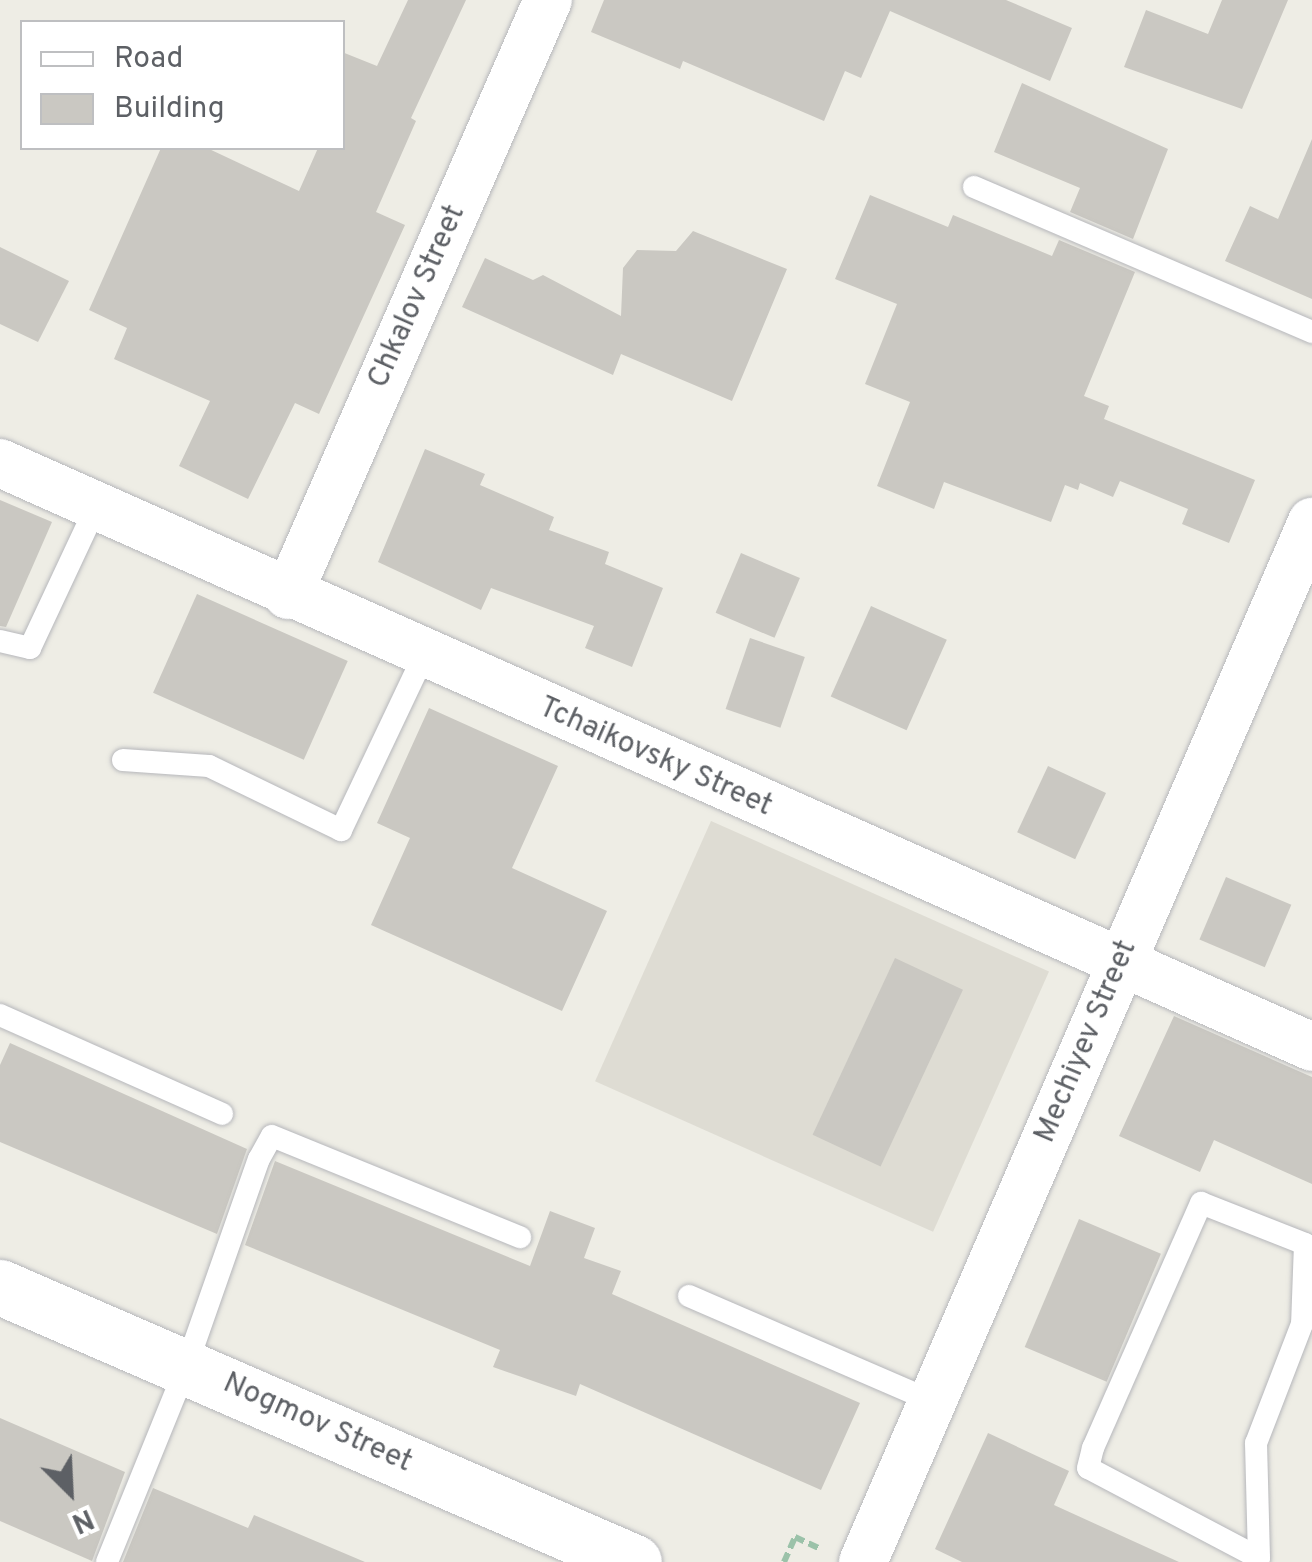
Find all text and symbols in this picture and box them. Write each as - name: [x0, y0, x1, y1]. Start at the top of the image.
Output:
- legend: [20, 20, 345, 150]
- text: Road: [114, 41, 183, 78]
- text: Building: [114, 91, 225, 128]
- street label: Chkalov Street: [362, 200, 474, 394]
- street label: Tchaikovsky Street: [533, 690, 777, 826]
- street label: Mechiyev Street: [1028, 935, 1146, 1149]
- street label: Nogmov Street: [217, 1366, 417, 1482]
- north arrow: [20, 1442, 120, 1542]
- text: N: [66, 1499, 99, 1540]

